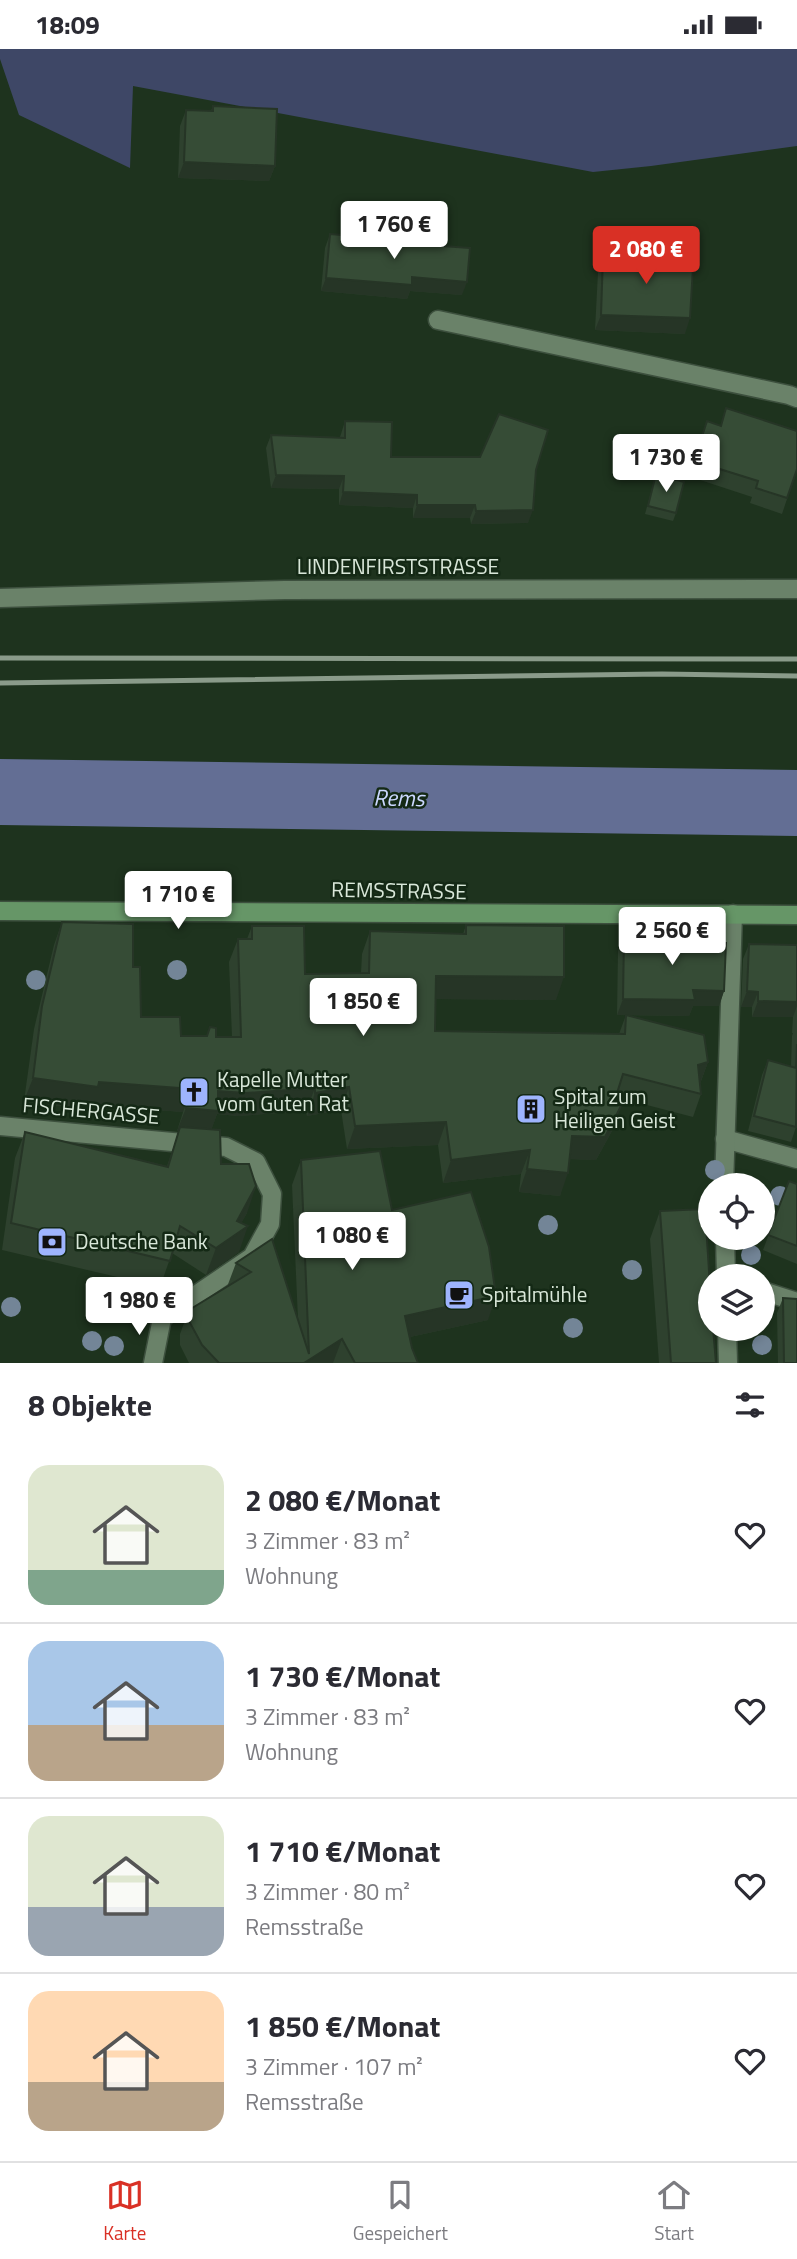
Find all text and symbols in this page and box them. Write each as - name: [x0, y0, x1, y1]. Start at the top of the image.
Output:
- text: 18:09: [35, 5, 100, 44]
- pin: 1 760 €: [329, 201, 459, 261]
- text: 1 760 €: [357, 206, 431, 241]
- pin: 2 080 €: [581, 226, 711, 286]
- text: 2 080 €: [609, 231, 683, 266]
- pin: 1 730 €: [601, 435, 731, 494]
- text: 1 730 €: [629, 439, 703, 474]
- street label: LINDENFIRSTSTRASSE: [297, 550, 499, 582]
- water label: Rems: [373, 780, 427, 815]
- pin: 1 710 €: [113, 871, 243, 931]
- street label: REMSSTRASSE: [331, 873, 467, 907]
- text: 1 710 €: [141, 876, 215, 911]
- pin: 2 560 €: [607, 907, 737, 967]
- text: 2 560 €: [635, 912, 709, 947]
- pin: 1 850 €: [298, 979, 428, 1038]
- text: 1 850 €: [326, 983, 400, 1018]
- place label: Kapelle Mutter vom Guten Rat: [217, 1063, 350, 1119]
- church icon: Kapelle Mutter vom Guten Rat: [177, 1075, 211, 1109]
- place label: Spital zum Heiligen Geist: [554, 1080, 676, 1136]
- street label: FISCHERGASSE: [21, 1088, 161, 1132]
- building icon: Spital zum Heiligen Geist: [514, 1092, 548, 1126]
- map controls: [698, 1173, 775, 1341]
- button: locate: [698, 1173, 775, 1250]
- pin: 1 080 €: [287, 1213, 417, 1272]
- text: 1 080 €: [315, 1217, 389, 1252]
- bank icon: Deutsche Bank: [35, 1225, 69, 1259]
- place label: Deutsche Bank: [75, 1225, 208, 1257]
- button: layers: [698, 1264, 775, 1341]
- pin: 1 980 €: [74, 1277, 204, 1337]
- cafe icon: Spitalmühle: [442, 1278, 476, 1312]
- place label: Spitalmühle: [482, 1278, 587, 1310]
- text: 1 980 €: [102, 1282, 176, 1317]
- text: 8 Objekte: [28, 1382, 152, 1428]
- icon: filters: [731, 1386, 769, 1424]
- text: 2 080 €/Monat: [245, 1477, 441, 1523]
- icon: home: [84, 1493, 168, 1577]
- icon: heart: [731, 1516, 769, 1554]
- text: 3 Zimmer · 83 m²: [245, 1523, 410, 1558]
- text: Wohnung: [245, 1558, 338, 1593]
- text: 1 730 €/Monat: [245, 1653, 441, 1699]
- icon: home: [84, 1669, 168, 1753]
- icon: heart: [731, 1692, 769, 1730]
- text: 3 Zimmer · 83 m²: [245, 1699, 410, 1734]
- text: Wohnung: [245, 1734, 338, 1769]
- text: 1 710 €/Monat: [245, 1828, 441, 1874]
- icon: home: [84, 1844, 168, 1928]
- icon: heart: [731, 1867, 769, 1905]
- text: 3 Zimmer · 80 m²: [245, 1874, 410, 1909]
- text: Remsstraße: [245, 1909, 364, 1944]
- text: 1 850 €/Monat: [245, 2003, 441, 2049]
- icon: home: [84, 2019, 168, 2103]
- icon: heart: [731, 2042, 769, 2080]
- text: 3 Zimmer · 107 m²: [245, 2049, 423, 2084]
- text: Remsstraße: [245, 2084, 364, 2119]
- tab: Karte: [103, 2176, 146, 2247]
- tab: Gespeichert: [353, 2176, 448, 2247]
- tab: Start: [654, 2176, 694, 2247]

